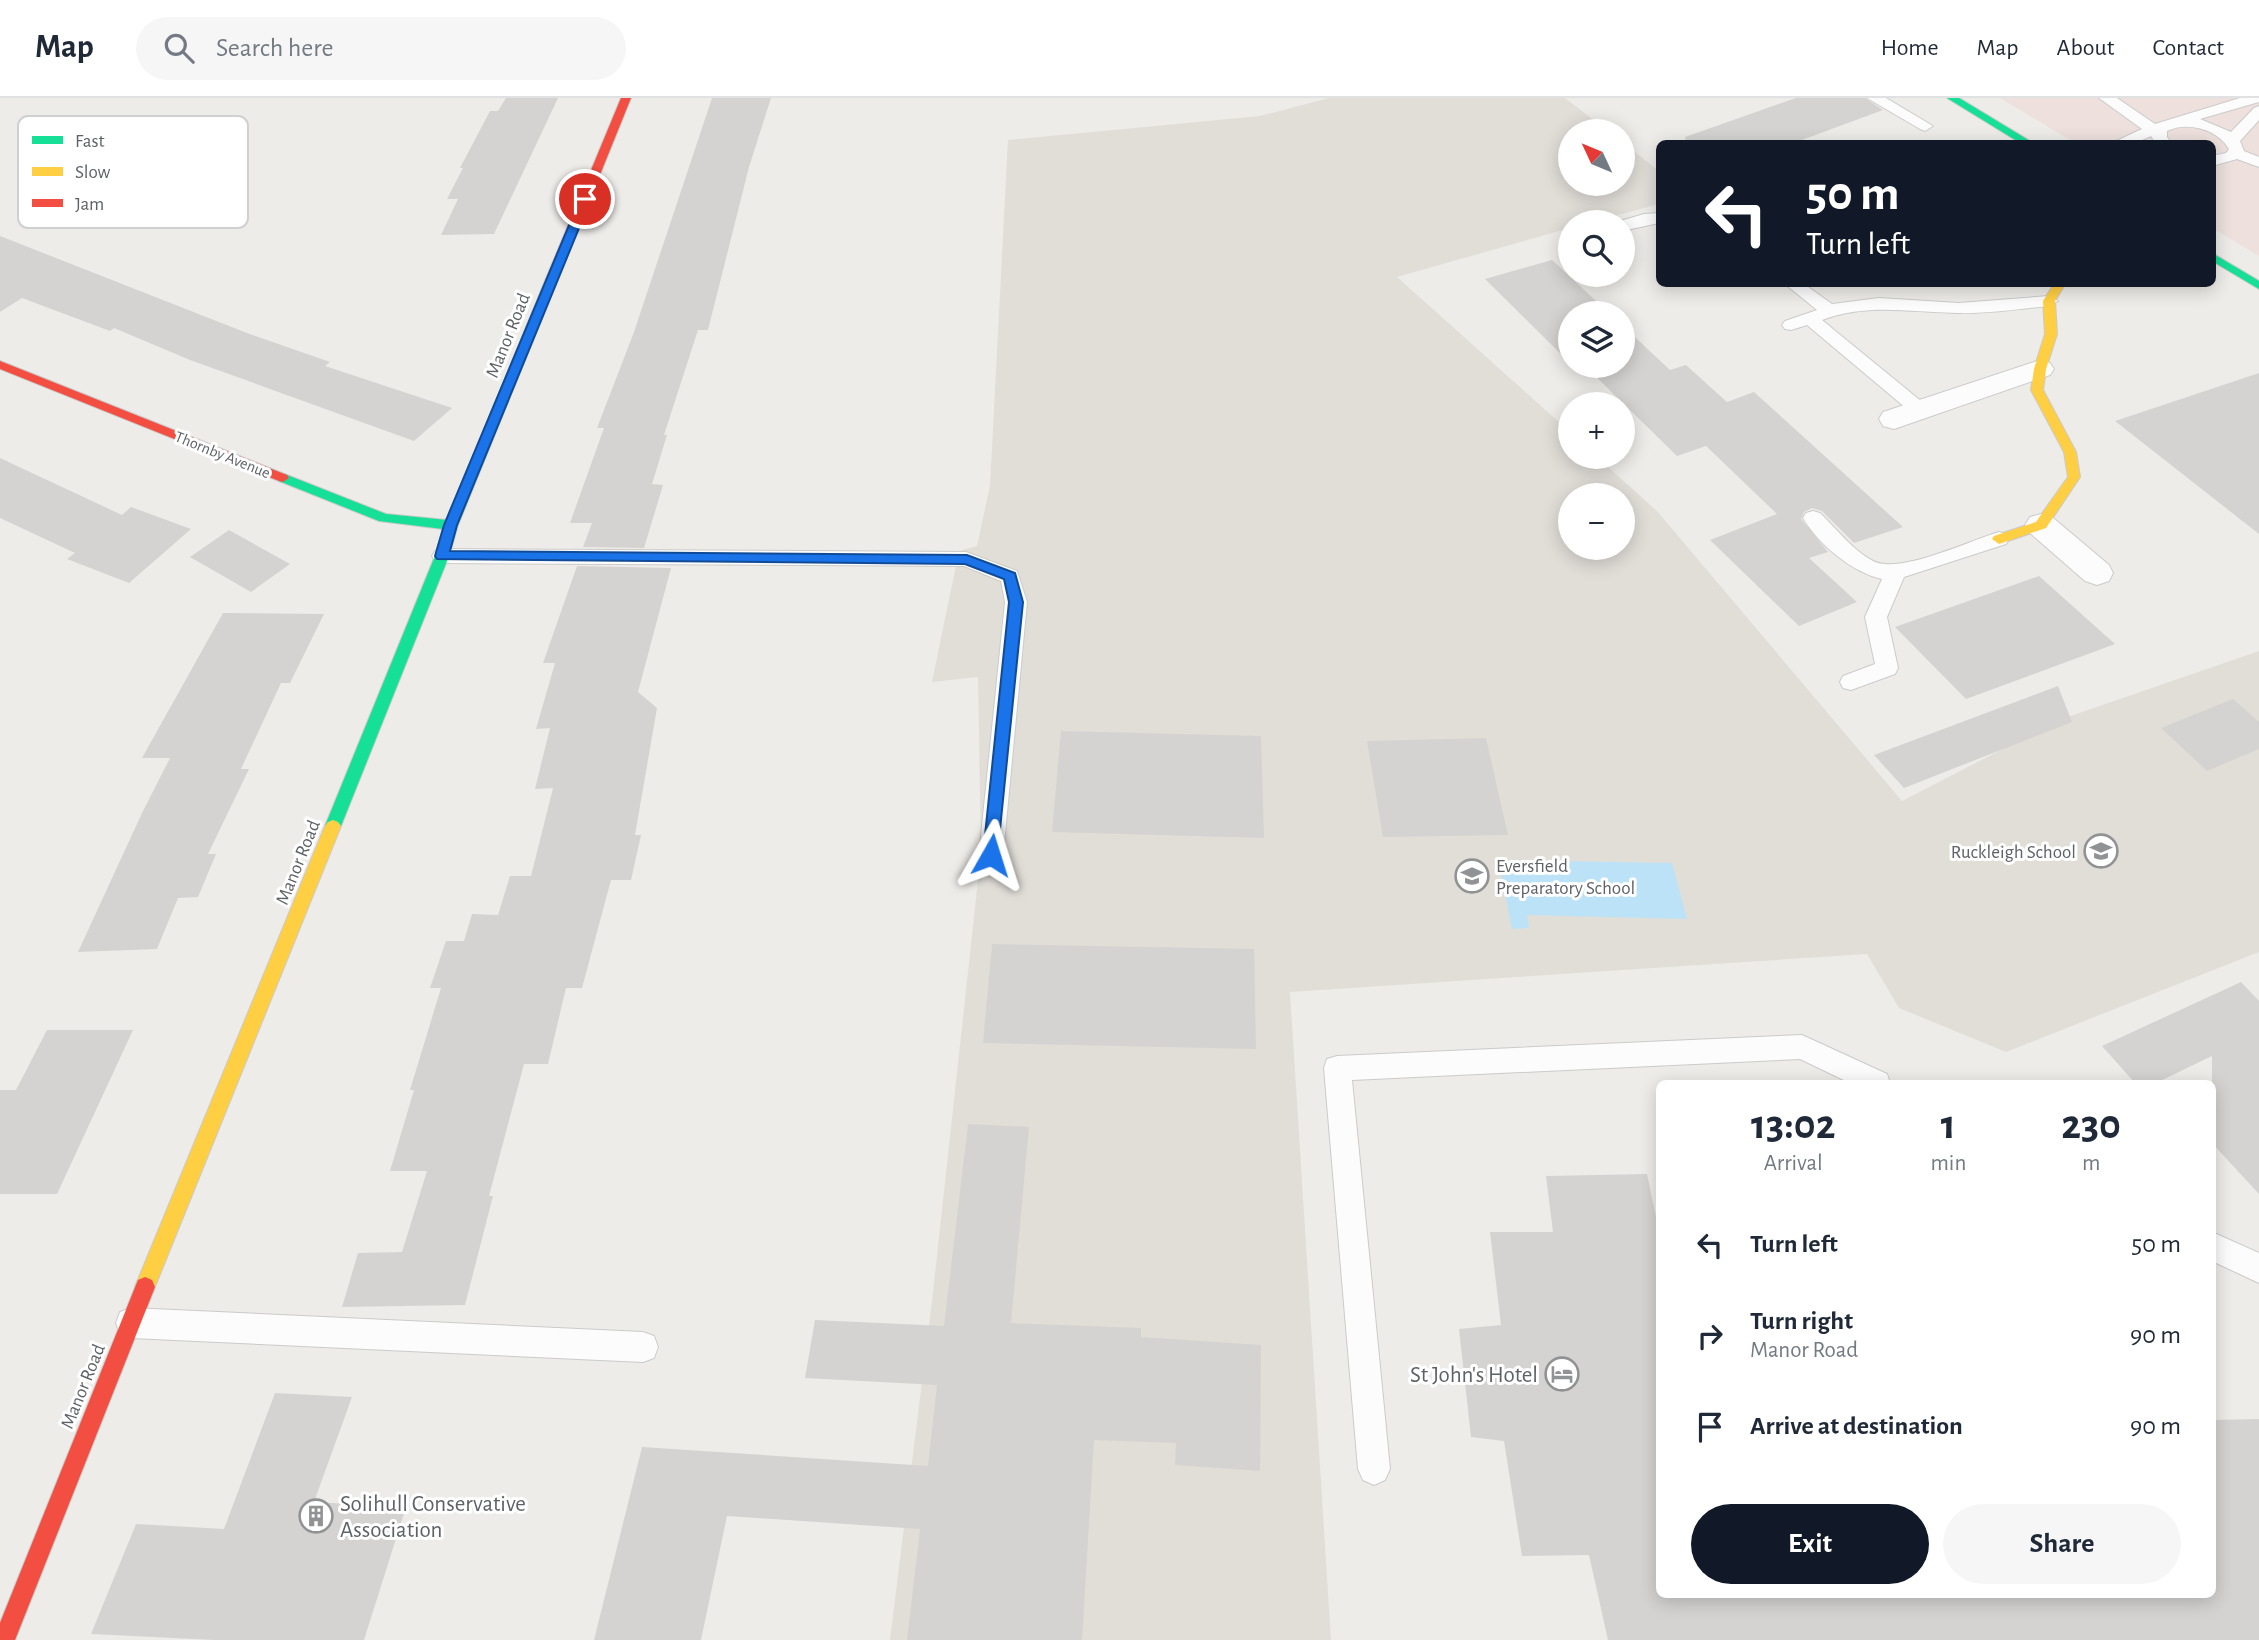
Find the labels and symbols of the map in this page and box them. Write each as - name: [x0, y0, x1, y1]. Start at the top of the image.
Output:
- legend: [18, 116, 248, 228]
- north arrow: [1558, 119, 1634, 196]
- text: Fast: [75, 132, 105, 151]
- text: Slow: [75, 163, 111, 182]
- pin: [555, 169, 615, 229]
- text: Jam: [75, 195, 104, 214]
- street label: Manor Road: [483, 290, 534, 381]
- street label: Thornby Avenue: [172, 429, 273, 482]
- street label: Manor Road: [273, 817, 324, 908]
- position arrow: [954, 818, 1028, 892]
- school or university icon: Ruckleigh School: [2082, 832, 2120, 870]
- place label: Ruckleigh School: [1951, 843, 2076, 862]
- school or university icon: Eversfield Preparatory School: [1453, 857, 1491, 895]
- place label: Eversfield Preparatory School: [1496, 857, 1635, 898]
- street label: Manor Road: [58, 1341, 109, 1432]
- hotel icon: St John's Hotel: [1543, 1355, 1581, 1393]
- place label: St John's Hotel: [1410, 1364, 1538, 1387]
- place label: Solihull Conservative Association: [340, 1493, 526, 1542]
- building icon: Solihull Conservative Association: [297, 1497, 335, 1535]

